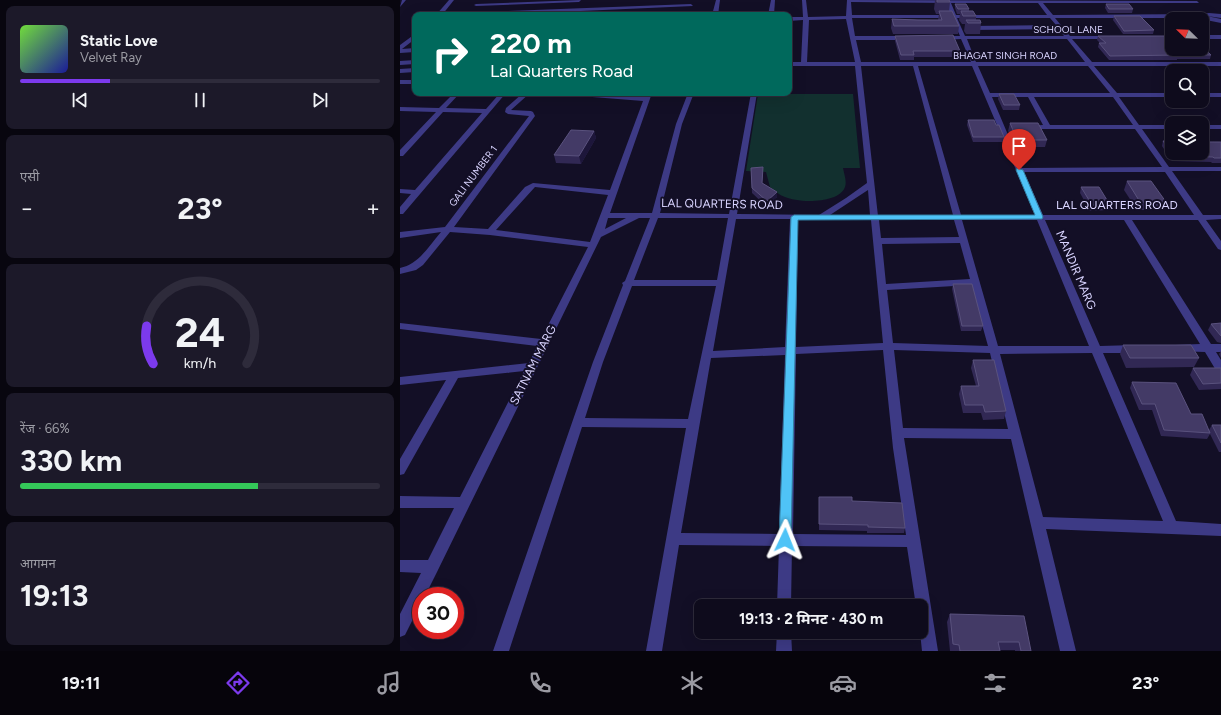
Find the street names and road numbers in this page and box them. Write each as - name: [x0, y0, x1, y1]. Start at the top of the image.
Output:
- street label: SCHOOL LANE: [1033, 23, 1103, 36]
- street label: BHAGAT SINGH ROAD: [953, 49, 1057, 62]
- street label: GALI NUMBER 1: [446, 143, 500, 209]
- street label: LAL QUARTERS ROAD: [661, 196, 783, 212]
- street label: LAL QUARTERS ROAD: [1056, 198, 1178, 212]
- street label: MANDIR MARG: [1053, 228, 1099, 312]
- street label: SATNAM MARG: [507, 323, 559, 407]

